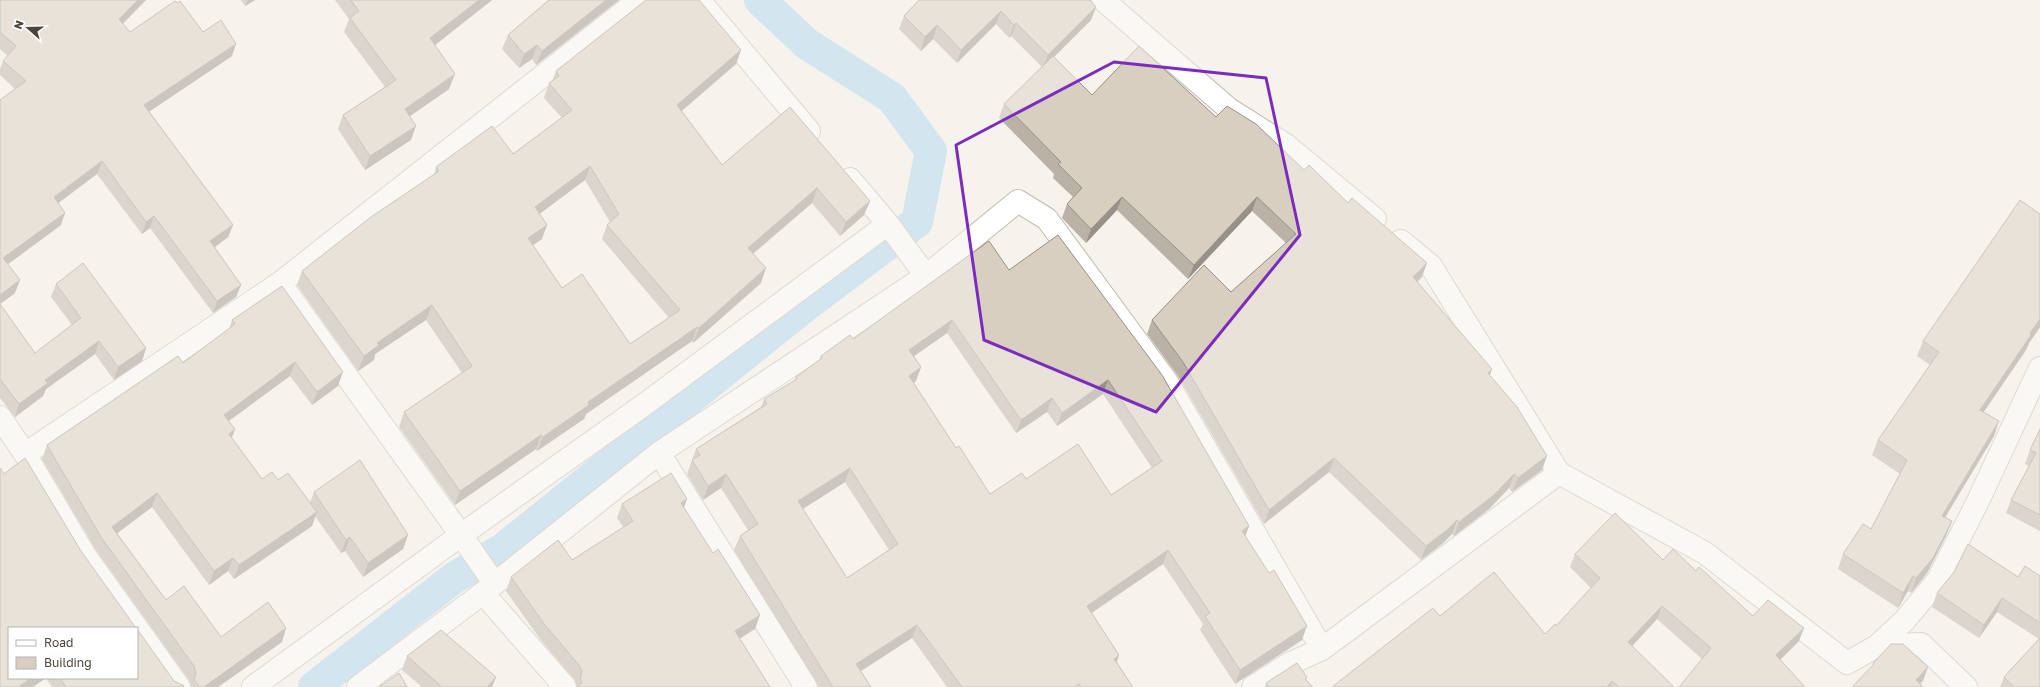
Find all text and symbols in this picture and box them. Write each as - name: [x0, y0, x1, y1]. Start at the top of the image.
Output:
- north arrow: [8, 8, 48, 48]
- text: N: [11, 18, 26, 31]
- legend: [8, 627, 138, 679]
- text: Road: [44, 635, 73, 650]
- text: Building: [44, 655, 92, 670]

